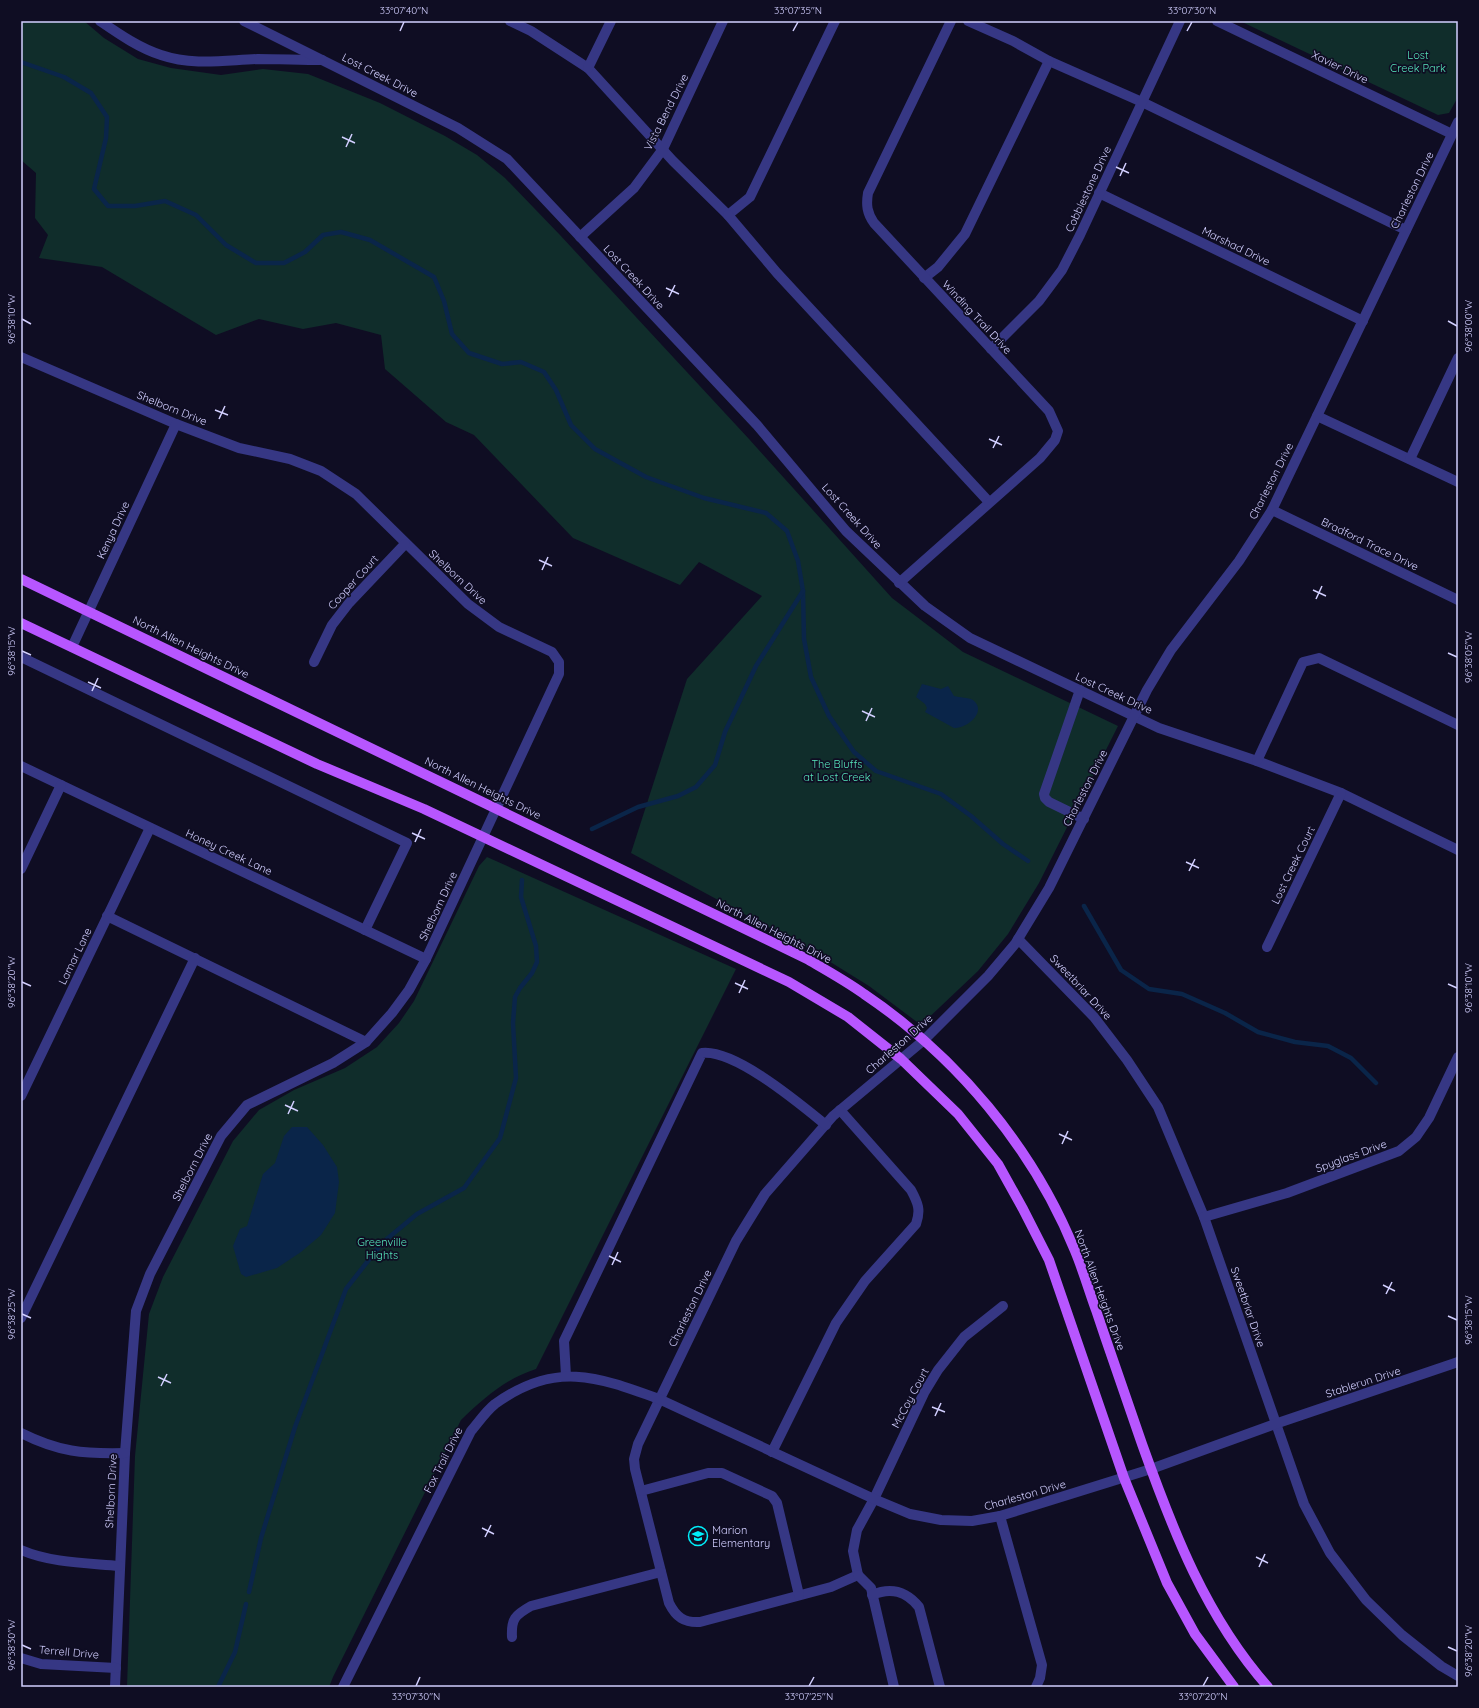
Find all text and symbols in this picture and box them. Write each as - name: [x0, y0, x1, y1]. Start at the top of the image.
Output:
- text: 33°07'40"N: [380, 4, 428, 17]
- text: 33°07'35"N: [774, 4, 822, 17]
- text: 33°07'30"N: [1168, 4, 1216, 17]
- street label: Xavier Drive: [1309, 47, 1371, 87]
- park label: Lost Creek Park: [1390, 48, 1446, 75]
- street label: Lost Creek Drive: [340, 50, 420, 100]
- street label: Vista Bend Drive: [641, 71, 691, 153]
- street label: Cobblestone Drive: [1062, 144, 1114, 234]
- street label: Charleston Drive: [1387, 149, 1437, 231]
- street label: Marshad Drive: [1200, 223, 1272, 269]
- street label: Lost Creek Drive: [600, 242, 668, 312]
- street label: Winding Trail Drive: [939, 277, 1015, 357]
- text: 96°38'10"W: [5, 294, 18, 344]
- text: 96°38'00"W: [1462, 300, 1475, 352]
- street label: Shelborn Drive: [135, 388, 209, 428]
- street label: Charleston Drive: [1246, 440, 1296, 522]
- street label: Lost Creek Drive: [819, 480, 885, 552]
- street label: Kenya Drive: [94, 499, 132, 561]
- street label: Bradford Trace Drive: [1319, 514, 1421, 574]
- street label: Shelborn Drive: [426, 546, 490, 608]
- street label: Cooper Court: [325, 552, 381, 612]
- street label: North Allen Heights Drive: [131, 613, 251, 681]
- text: 96°38'15"W: [5, 626, 18, 676]
- text: 96°38'05"W: [1462, 631, 1475, 683]
- street label: Lost Creek Drive: [1073, 669, 1155, 717]
- street label: Charleston Drive: [1060, 747, 1110, 829]
- street label: North Allen Heights Drive: [423, 754, 543, 822]
- park label: The Bluffs at Lost Creek: [803, 757, 871, 784]
- street label: Lost Creek Court: [1268, 824, 1318, 906]
- street label: Honey Creek Lane: [183, 826, 275, 878]
- street label: Shelborn Drive: [416, 869, 460, 943]
- street label: North Allen Heights Drive: [714, 896, 834, 966]
- street label: Lamar Lane: [55, 925, 95, 987]
- street label: Sweetbriar Drive: [1047, 951, 1115, 1023]
- text: 96°38'20"W: [5, 956, 18, 1008]
- text: 96°38'10"W: [1462, 963, 1475, 1013]
- street label: Charleston Drive: [863, 1011, 935, 1077]
- street label: Shelborn Drive: [169, 1131, 215, 1203]
- street label: Spyglass Drive: [1313, 1137, 1389, 1175]
- street label: North Allen Heights Drive: [1072, 1228, 1128, 1352]
- park label: Greenville Hights: [357, 1235, 407, 1262]
- street label: Sweetbriar Drive: [1228, 1265, 1268, 1349]
- street label: Charleston Drive: [665, 1267, 715, 1349]
- text: 96°38'25"W: [5, 1288, 18, 1340]
- text: 96°38'15"W: [1462, 1295, 1475, 1345]
- street label: Stablerun Drive: [1324, 1363, 1402, 1401]
- street label: McCoy Court: [888, 1365, 932, 1430]
- street label: Fox Trail Drive: [420, 1425, 466, 1495]
- street label: Shelborn Drive: [102, 1453, 120, 1529]
- street label: Charleston Drive: [983, 1477, 1067, 1513]
- place label: Marion Elementary: [712, 1523, 770, 1550]
- school or university icon: Marion Elementary: [687, 1525, 709, 1547]
- text: 96°38'30"W: [5, 1619, 18, 1671]
- text: 96°38'20"W: [1462, 1625, 1475, 1677]
- street label: Terrell Drive: [38, 1642, 100, 1662]
- text: 33°07'30"N: [392, 1690, 440, 1703]
- text: 33°07'25"N: [785, 1690, 833, 1703]
- text: 33°07'20"N: [1179, 1690, 1227, 1703]

